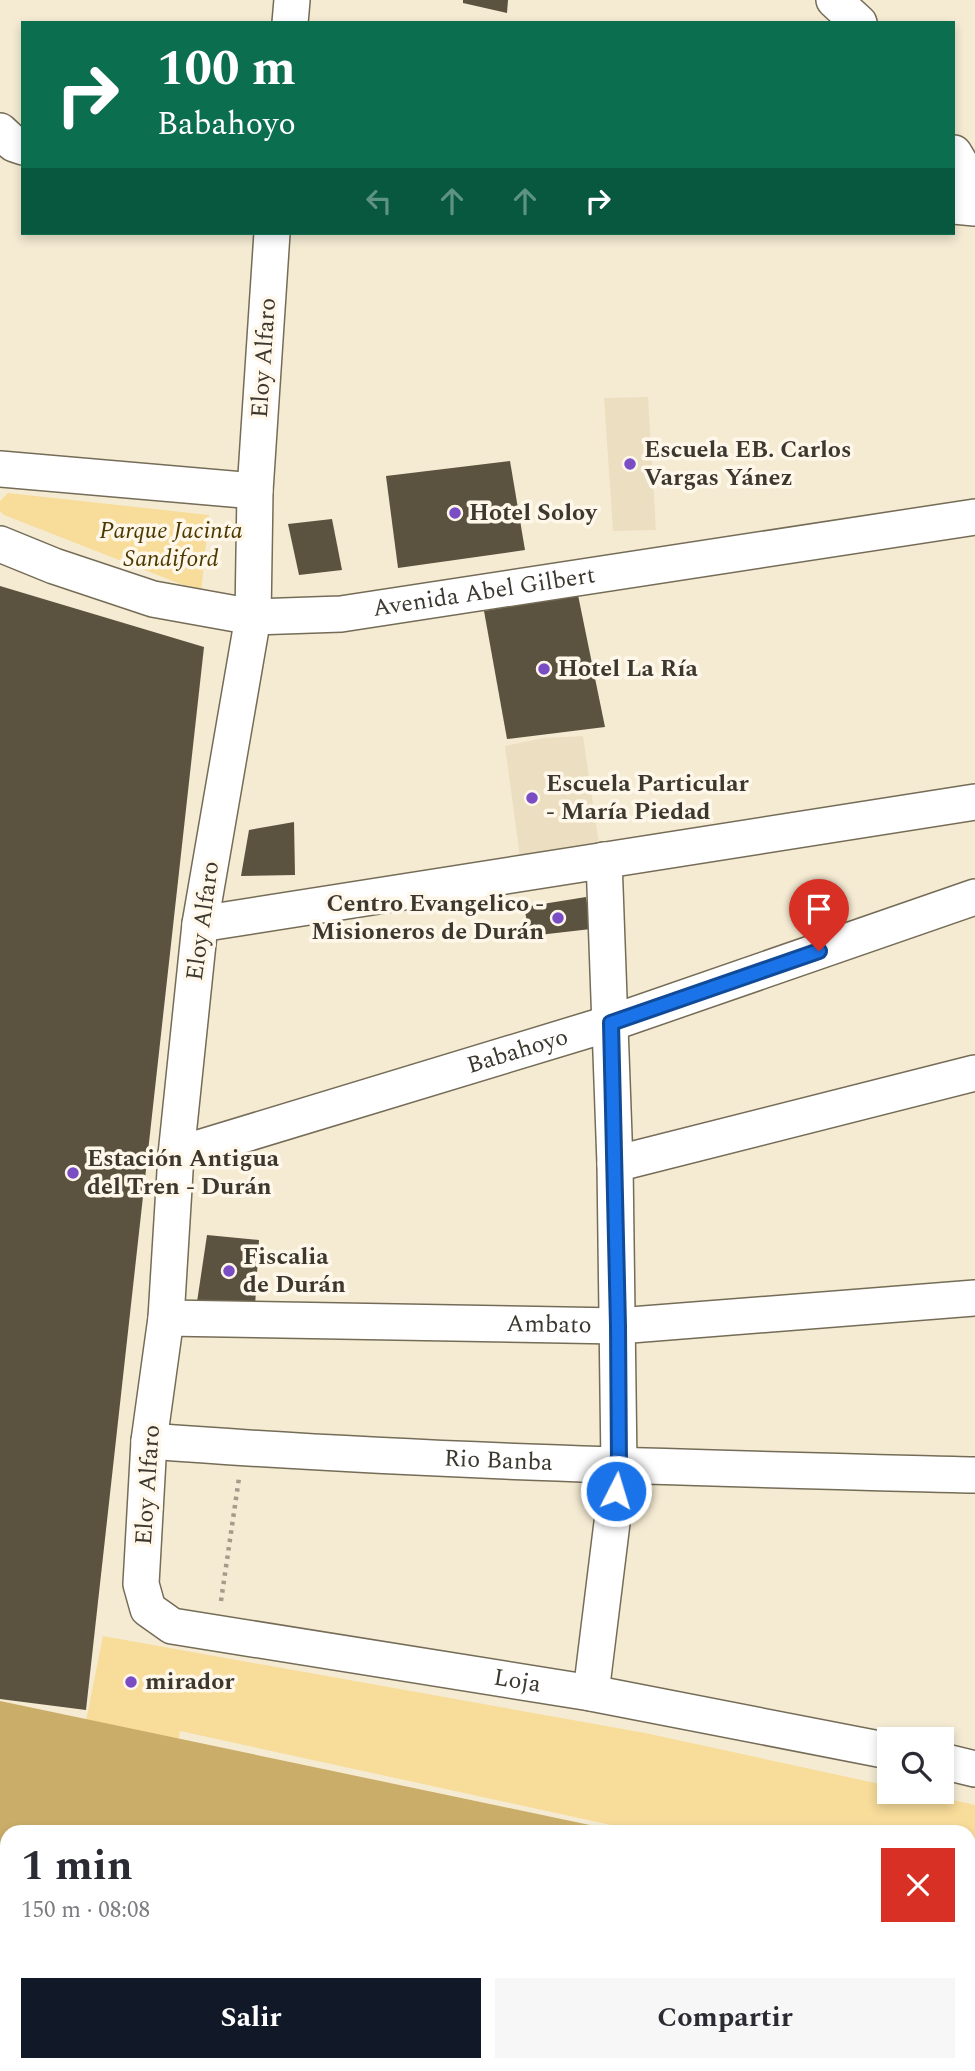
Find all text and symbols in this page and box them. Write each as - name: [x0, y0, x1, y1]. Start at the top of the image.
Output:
- text: 100 m: [157, 32, 296, 107]
- icon: right: [42, 49, 133, 140]
- text: Babahoyo: [157, 100, 296, 149]
- icon: left: [360, 182, 398, 220]
- icon: ahead: [433, 182, 471, 220]
- icon: ahead: [506, 182, 544, 220]
- icon: right: [579, 182, 617, 220]
- street label: Eloy Alfaro: [242, 297, 286, 419]
- place label: Escuela EB. Carlos Vargas Yánez: [644, 432, 851, 496]
- marker: Escuela EB. Carlos Vargas Yánez: [622, 456, 638, 472]
- place label: Hotel Soloy: [469, 495, 598, 531]
- marker: Hotel Soloy: [447, 505, 463, 521]
- park label: Parque Jacinta Sandiford: [99, 513, 243, 577]
- street label: Avenida Abel Gilbert: [370, 557, 598, 627]
- place label: Hotel La Ría: [558, 651, 698, 687]
- marker: Hotel La Ría: [536, 661, 552, 677]
- place label: Escuela Particular - María Piedad: [546, 766, 750, 830]
- marker: Escuela Particular - María Piedad: [524, 790, 540, 806]
- street label: Eloy Alfaro: [177, 859, 229, 983]
- pin: [789, 879, 849, 951]
- place label: Centro Evangelico - Misioneros de Durán: [311, 886, 544, 950]
- icon: arrive: [800, 890, 838, 928]
- marker: Centro Evangelico - Misioneros de Durán: [550, 910, 566, 926]
- street label: Babahoyo: [463, 1019, 573, 1084]
- place label: Estación Antigua del Tren - Durán: [87, 1141, 280, 1205]
- marker: Estación Antigua del Tren - Durán: [65, 1165, 81, 1181]
- place label: Fiscalia de Durán: [243, 1239, 346, 1303]
- marker: Fiscalia de Durán: [221, 1263, 237, 1279]
- street label: Ambato: [506, 1306, 592, 1344]
- street label: Eloy Alfaro: [126, 1424, 170, 1546]
- street label: Rio Banba: [443, 1441, 554, 1481]
- position arrow: [579, 1454, 653, 1528]
- street label: Loja: [491, 1660, 544, 1703]
- place label: mirador: [145, 1664, 235, 1700]
- marker: mirador: [123, 1674, 139, 1690]
- map controls: [877, 1727, 954, 1804]
- button: search: [877, 1727, 954, 1804]
- text: 1 min: [21, 1835, 133, 1898]
- button: close: [881, 1848, 955, 1922]
- text: 150 m · 08:08: [21, 1893, 150, 1928]
- button: Salir: [21, 1978, 481, 2058]
- button: Compartir: [495, 1978, 955, 2058]

